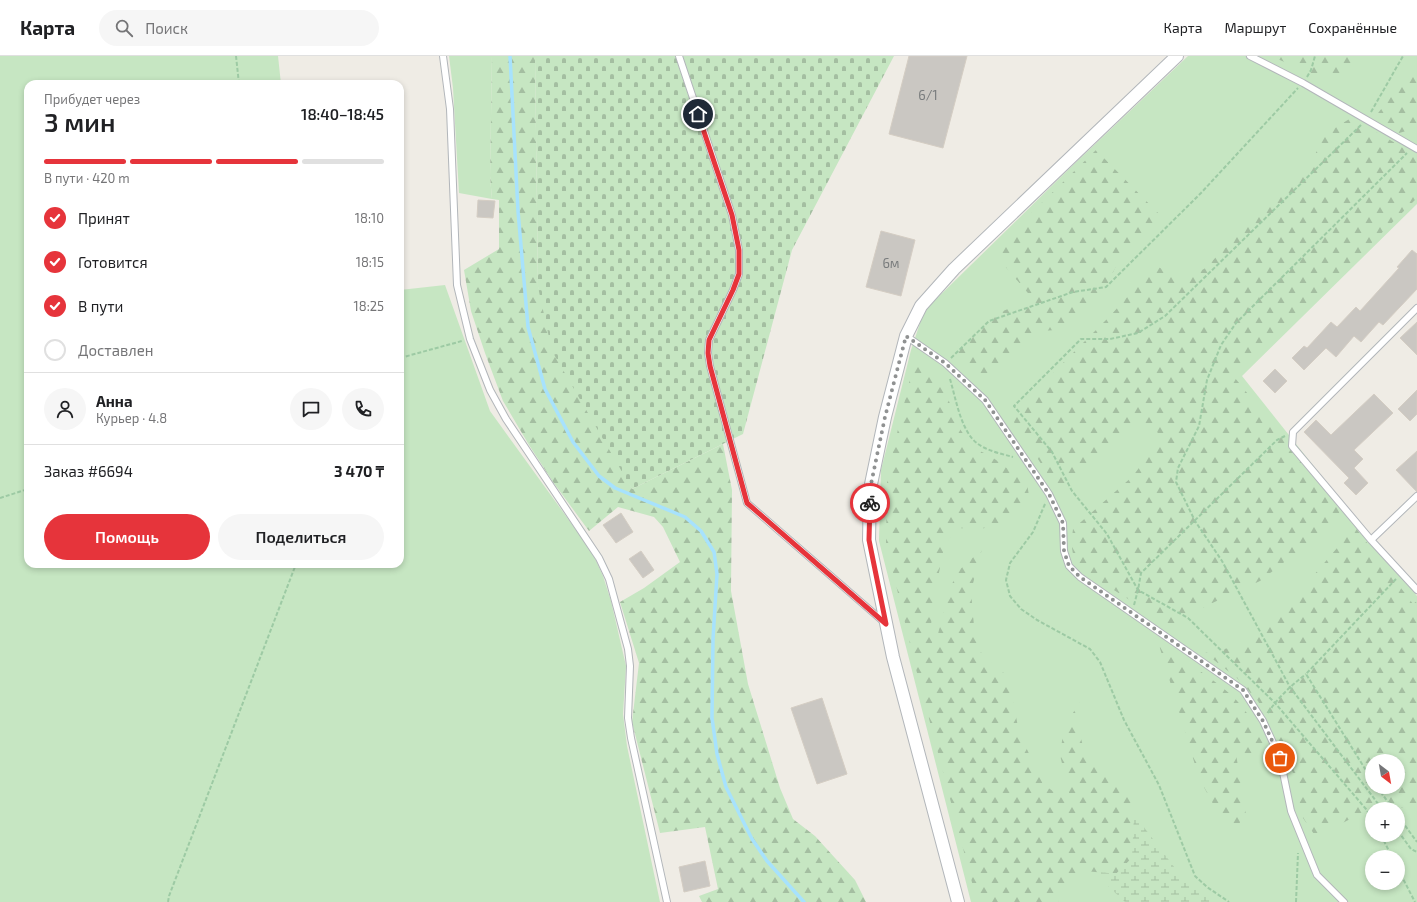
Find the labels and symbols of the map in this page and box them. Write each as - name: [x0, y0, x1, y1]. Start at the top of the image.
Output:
- house number: 6/1: [918, 87, 938, 103]
- pin: [681, 97, 715, 131]
- house number: 6м: [882, 255, 900, 271]
- courier: [850, 483, 890, 523]
- pin: [1263, 741, 1297, 775]
- north arrow: [1365, 754, 1405, 794]

